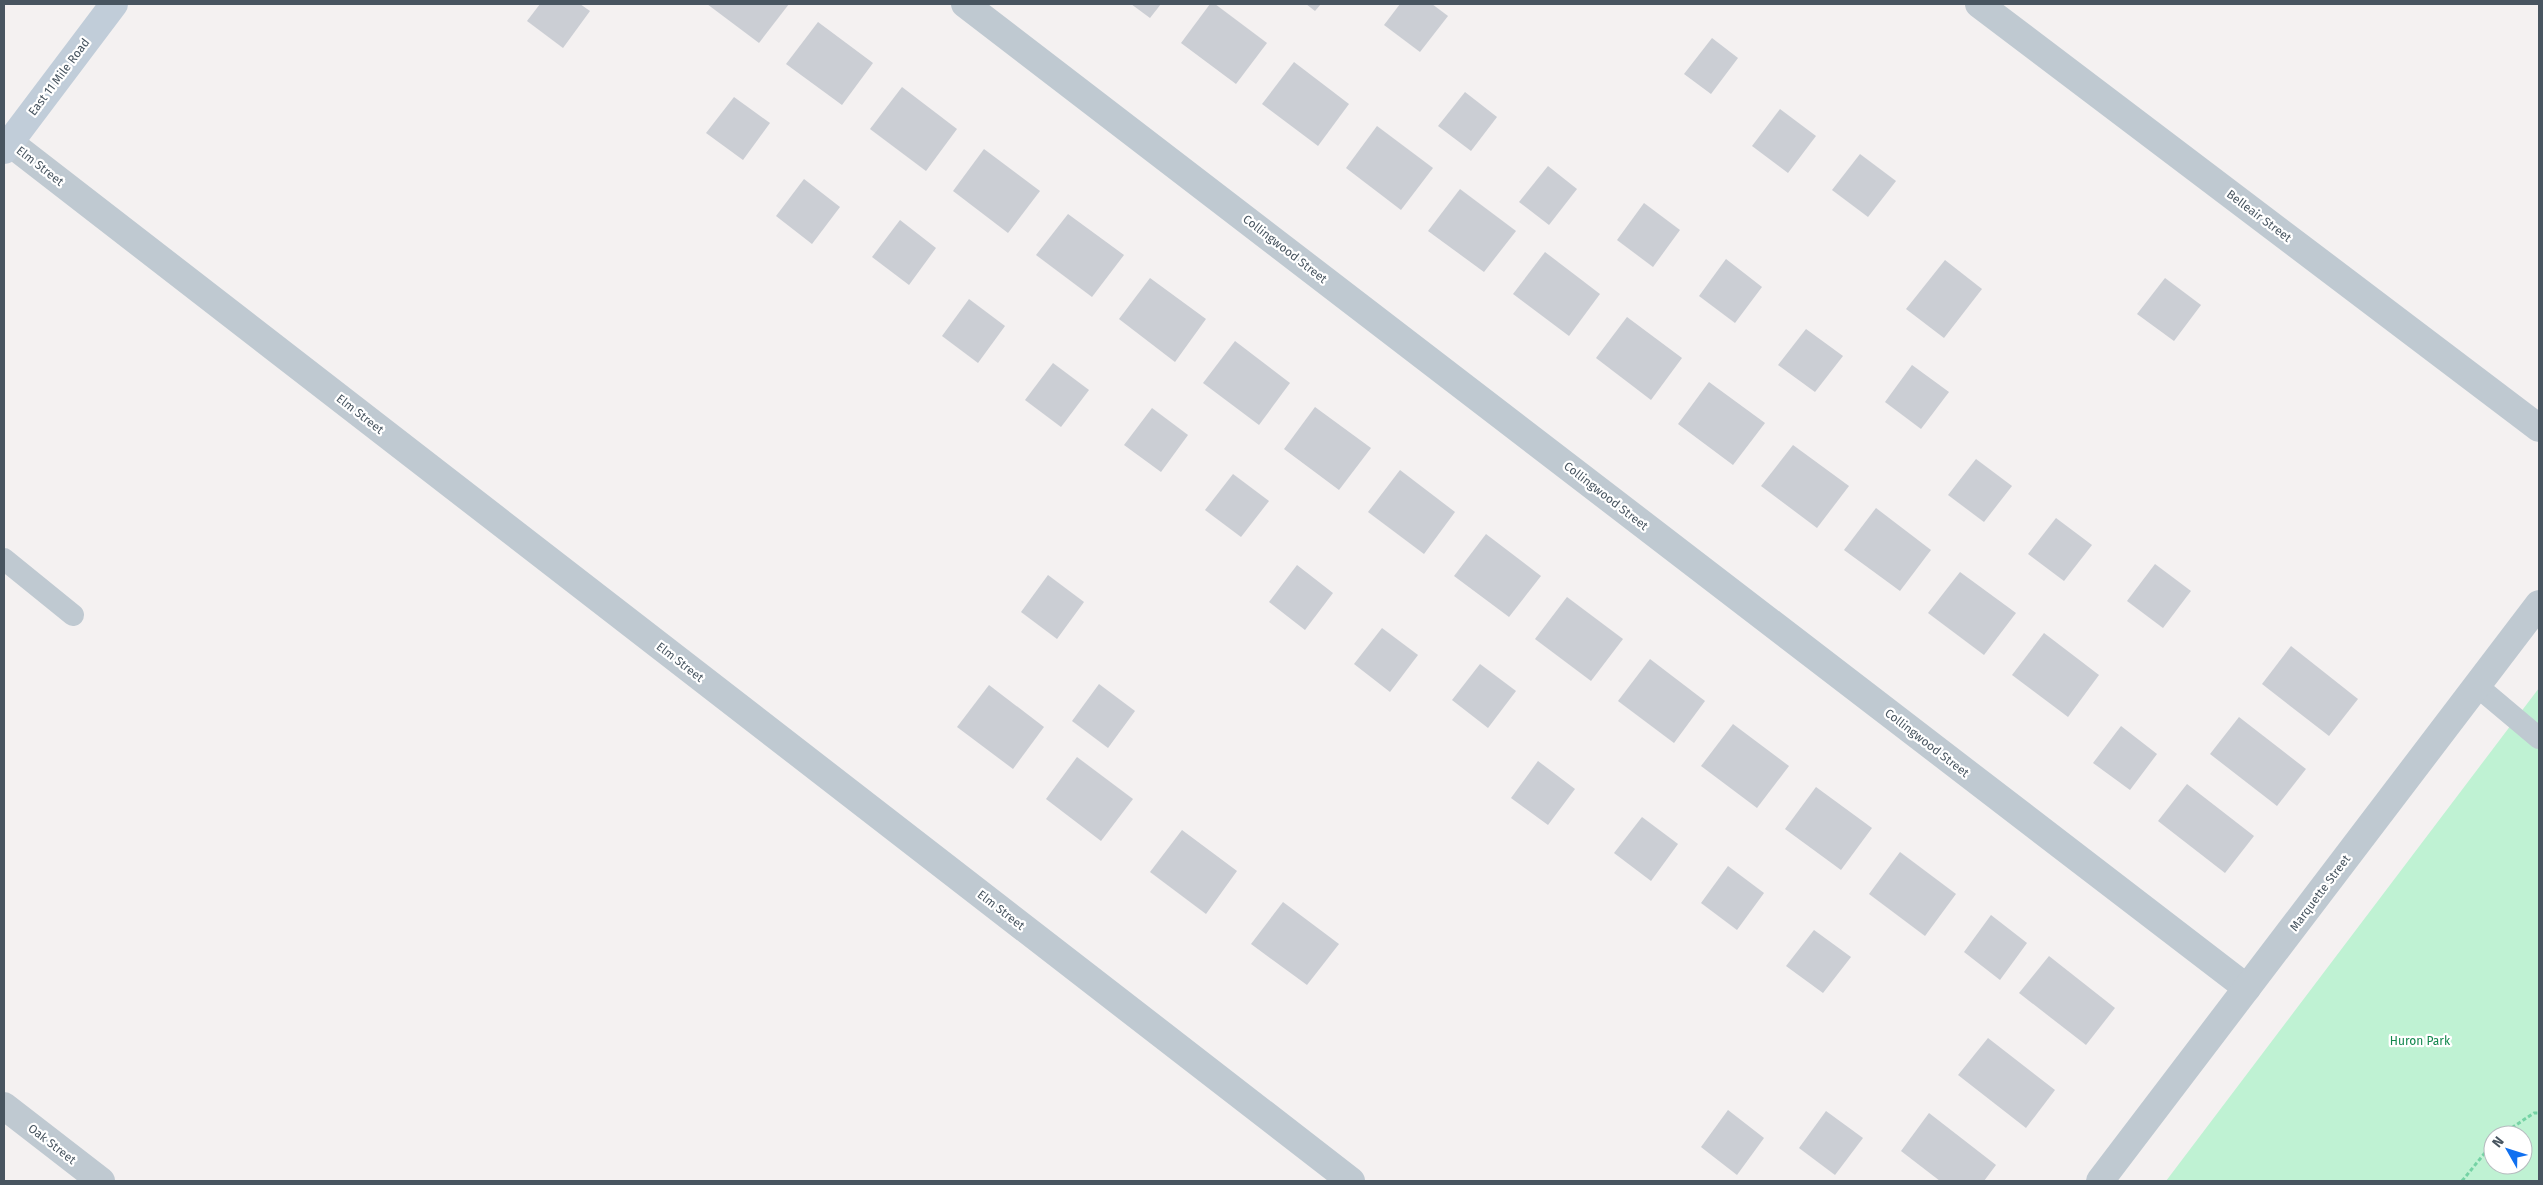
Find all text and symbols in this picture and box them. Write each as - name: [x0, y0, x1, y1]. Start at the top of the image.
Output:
- street label: East 11 Mile Road: [25, 36, 93, 118]
- street label: Elm Street: [14, 143, 67, 189]
- street label: Belleair Street: [2224, 187, 2295, 245]
- street label: Collingwood Street: [1240, 212, 1330, 287]
- street label: Elm Street: [334, 391, 387, 437]
- street label: Collingwood Street: [1561, 459, 1651, 534]
- street label: Elm Street: [654, 639, 707, 685]
- street label: Collingwood Street: [1882, 706, 1972, 781]
- street label: Marquette Street: [2287, 852, 2354, 934]
- street label: Elm Street: [975, 887, 1028, 933]
- park label: Huron Park: [2390, 1034, 2451, 1048]
- street label: Oak Street: [25, 1121, 79, 1167]
- north arrow: [2483, 1125, 2533, 1175]
- text: N: [2489, 1133, 2508, 1151]

